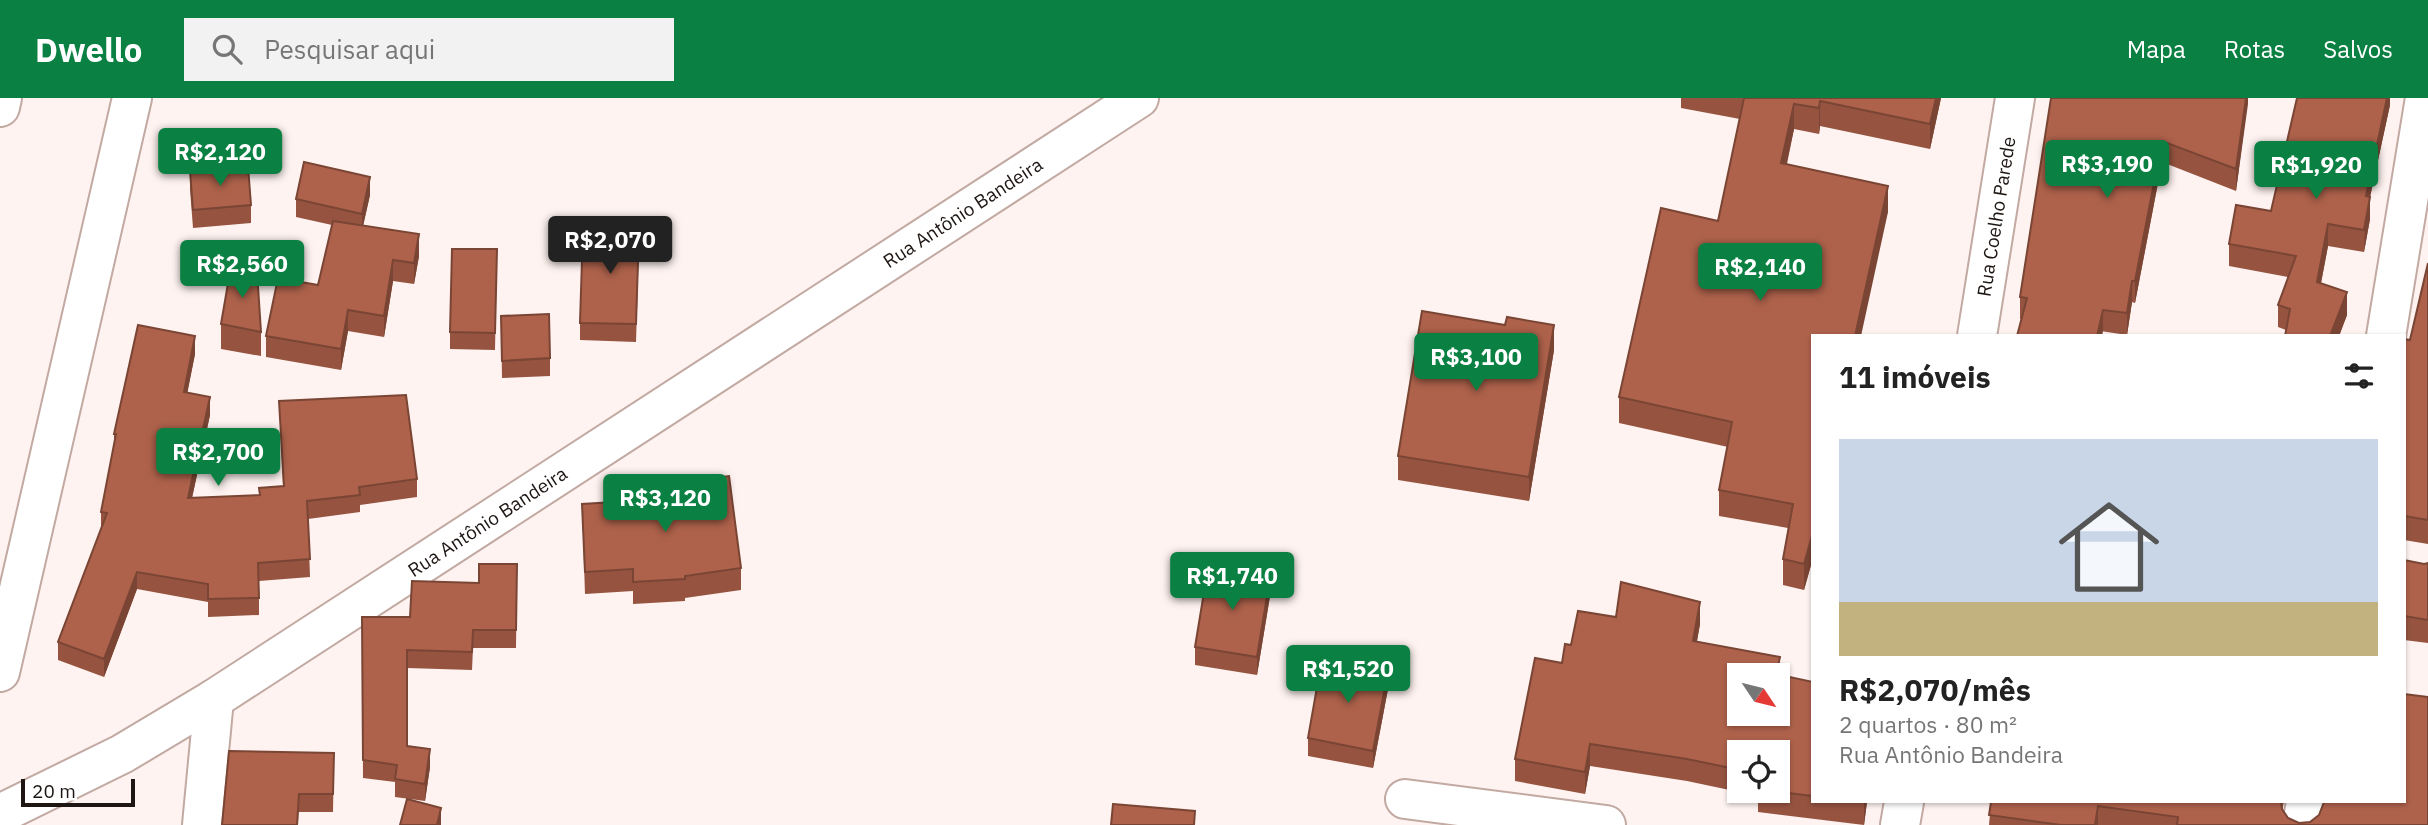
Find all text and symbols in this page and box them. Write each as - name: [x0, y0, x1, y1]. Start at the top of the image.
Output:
- search box: [184, 18, 674, 81]
- text: Dwello: [35, 28, 142, 71]
- icon: search: [208, 30, 246, 68]
- text: Pesquisar aqui: [264, 32, 435, 66]
- text: Mapa: [2127, 33, 2186, 65]
- text: Rotas: [2224, 33, 2285, 65]
- text: Salvos: [2323, 33, 2393, 65]
- pin: R$2,120: [155, 129, 285, 188]
- street label: Rua Coelho Parede: [1971, 135, 2021, 298]
- text: R$2,120: [174, 136, 266, 166]
- pin: R$3,190: [2042, 140, 2172, 200]
- pin: R$1,920: [2251, 141, 2381, 201]
- text: R$3,190: [2061, 148, 2153, 178]
- text: R$1,920: [2270, 149, 2362, 179]
- street label: Rua Antônio Bandeira: [879, 152, 1047, 273]
- pin: R$2,070: [545, 216, 675, 276]
- text: R$2,070: [564, 224, 656, 254]
- pin: R$2,560: [177, 240, 307, 300]
- pin: R$2,140: [1695, 244, 1825, 303]
- text: R$2,560: [196, 248, 288, 278]
- text: R$2,140: [1714, 251, 1806, 281]
- pin: R$3,100: [1411, 334, 1541, 393]
- text: R$3,100: [1430, 341, 1522, 371]
- text: 11 imóveis: [1839, 357, 1991, 396]
- icon: filters: [2340, 357, 2378, 395]
- pin: R$2,700: [153, 428, 283, 488]
- text: R$2,700: [172, 436, 264, 466]
- street label: Rua Antônio Bandeira: [403, 461, 571, 582]
- pin: R$3,120: [600, 474, 730, 534]
- text: R$3,120: [619, 482, 711, 512]
- icon: home: [2046, 484, 2172, 610]
- pin: R$1,740: [1167, 552, 1297, 612]
- text: R$1,740: [1186, 560, 1278, 590]
- pin: R$1,520: [1283, 646, 1413, 705]
- text: R$1,520: [1302, 653, 1394, 683]
- north arrow: [1727, 663, 1790, 726]
- map controls: [1727, 663, 1790, 803]
- text: R$2,070/mês: [1839, 670, 2031, 709]
- text: 2 quartos · 80 m²: [1839, 709, 2017, 739]
- text: Rua Antônio Bandeira: [1839, 739, 2063, 769]
- button: locate: [1727, 740, 1790, 803]
- scale bar: [21, 776, 135, 808]
- text: 20 m: [32, 779, 76, 803]

